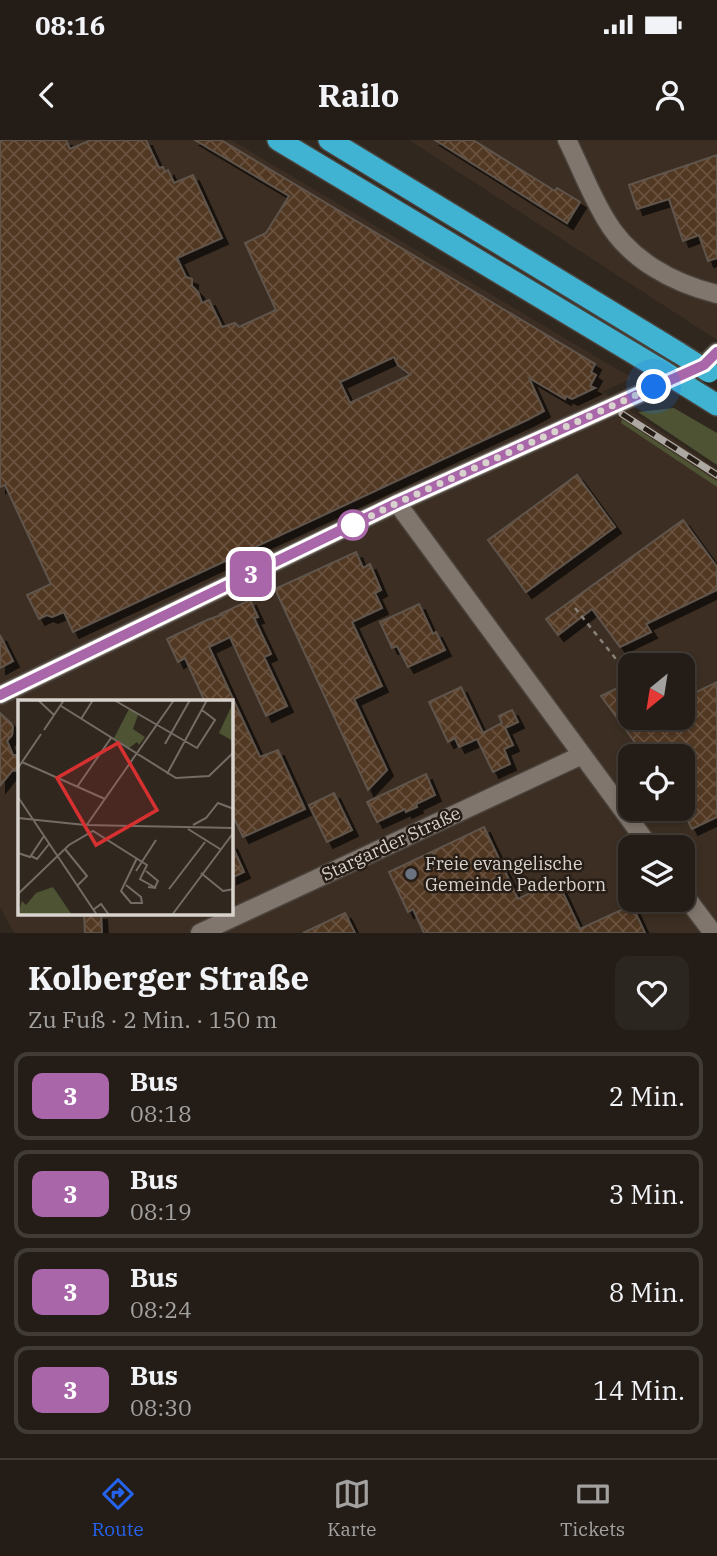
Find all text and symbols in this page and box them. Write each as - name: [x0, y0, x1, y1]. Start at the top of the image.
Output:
- text: 08:16: [35, 8, 105, 42]
- text: Railo: [318, 74, 399, 116]
- icon: back: [28, 76, 66, 114]
- icon: person: [651, 76, 689, 114]
- your location: [636, 369, 671, 404]
- unlabelled marker: [338, 510, 368, 540]
- line badge: 3: [228, 551, 274, 597]
- text: 3: [244, 558, 258, 590]
- north arrow: [618, 653, 695, 730]
- map controls: [618, 653, 695, 912]
- inset map: [18, 700, 233, 916]
- button: locate: [618, 744, 695, 821]
- street label: Stargarder Straße: [318, 801, 464, 886]
- button: layers: [618, 835, 695, 912]
- place label: Freie evangelische Gemeinde Paderborn: [425, 852, 606, 896]
- marker: Freie evangelische Gemeinde Paderborn: [403, 866, 419, 882]
- text: Kolberger Straße: [28, 956, 309, 999]
- button: heart: [615, 956, 689, 1030]
- text: Zu Fuß · 2 Min. · 150 m: [28, 1004, 277, 1034]
- text: Bus: [130, 1064, 178, 1098]
- text: 2 Min.: [609, 1079, 685, 1113]
- text: 3: [63, 1080, 78, 1112]
- text: 08:18: [130, 1098, 192, 1128]
- text: Bus: [130, 1162, 178, 1196]
- text: 3 Min.: [609, 1177, 685, 1211]
- text: 3: [63, 1178, 78, 1210]
- text: 08:19: [130, 1196, 192, 1226]
- text: Bus: [130, 1260, 178, 1294]
- text: 8 Min.: [609, 1275, 685, 1309]
- text: 3: [63, 1276, 78, 1308]
- text: 08:24: [130, 1294, 192, 1324]
- text: Bus: [130, 1358, 178, 1392]
- text: 14 Min.: [593, 1373, 685, 1407]
- text: 3: [63, 1374, 78, 1406]
- text: 08:30: [130, 1392, 192, 1422]
- tab: Route: [92, 1475, 144, 1541]
- tab: Karte: [327, 1475, 376, 1541]
- tab: Tickets: [560, 1475, 625, 1541]

